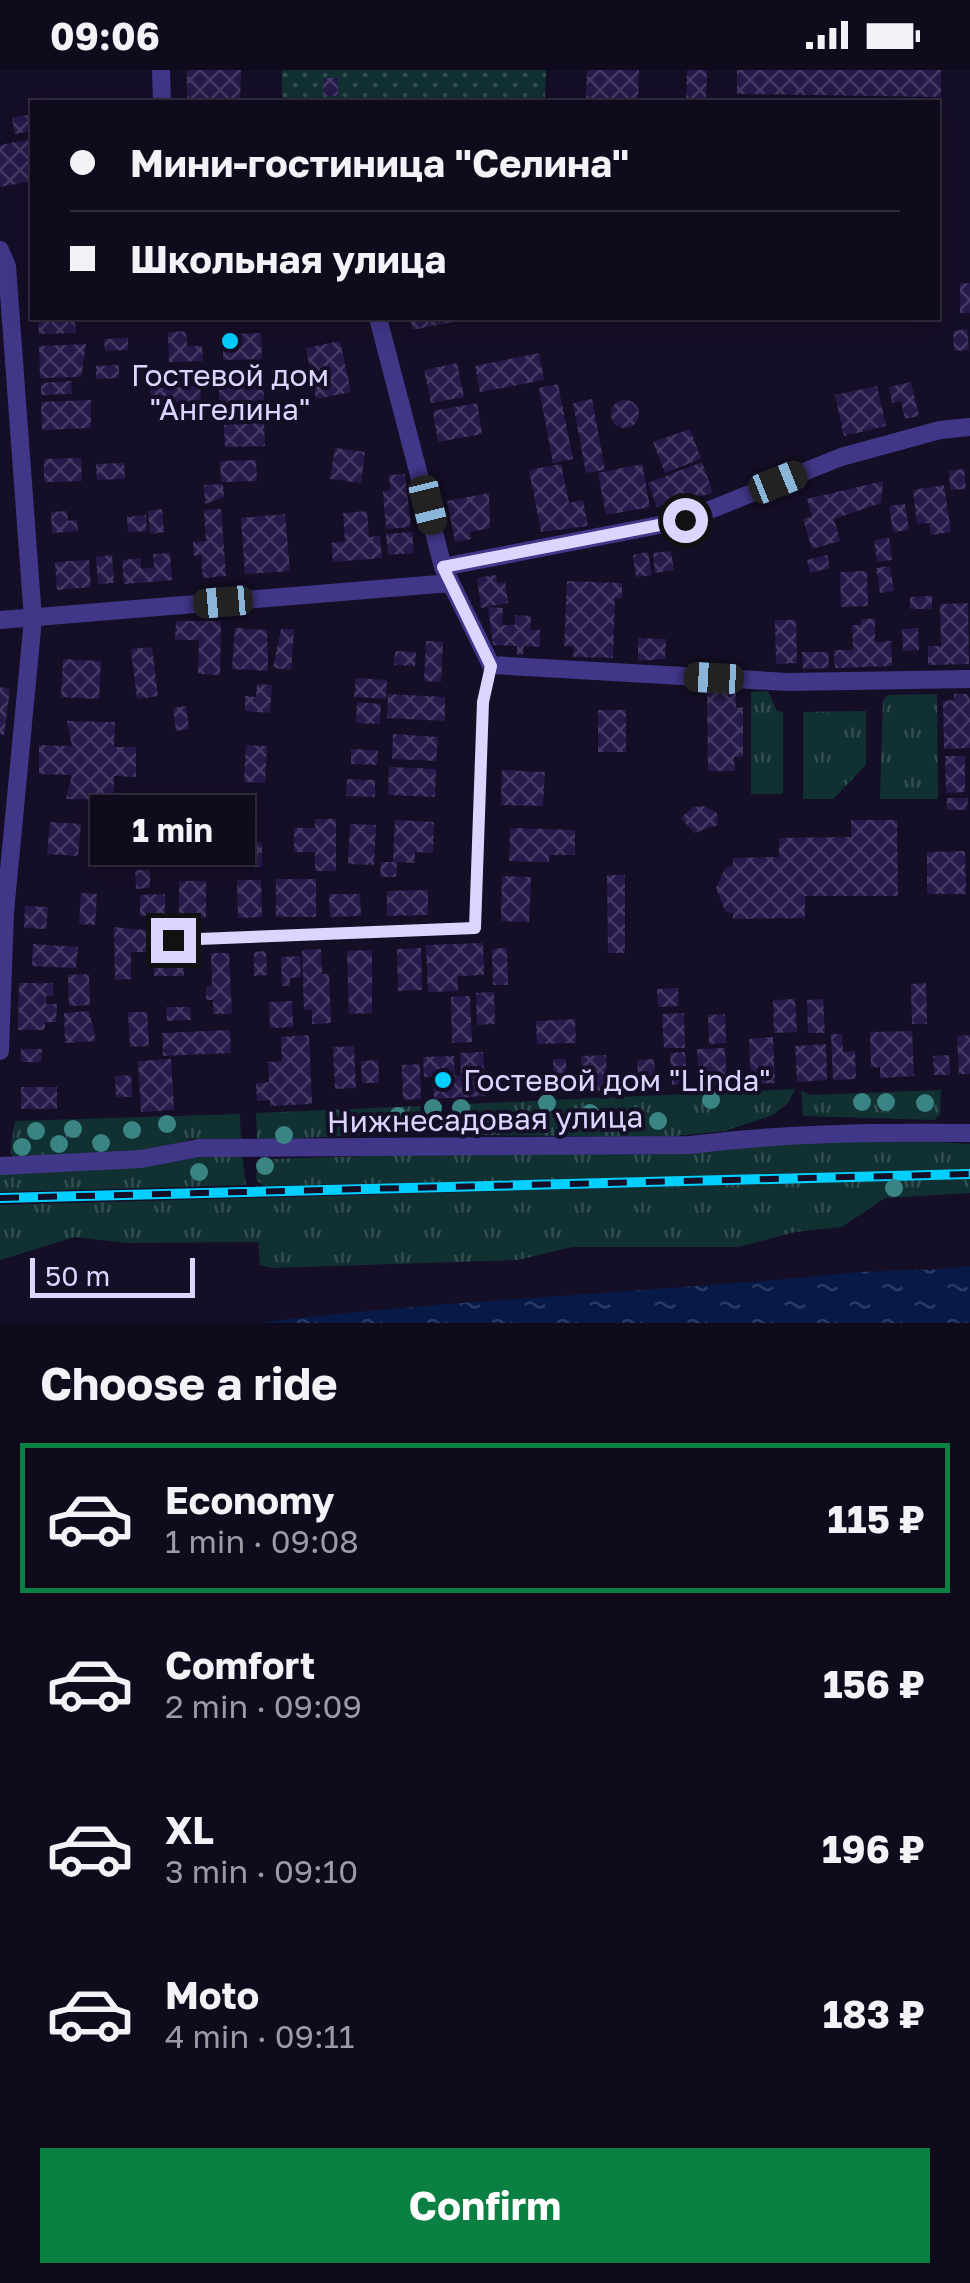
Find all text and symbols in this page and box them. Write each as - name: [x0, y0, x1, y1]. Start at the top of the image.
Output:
- text: 09:06: [50, 13, 160, 58]
- text: Мини-гостиница "Селина": [130, 140, 629, 185]
- text: Школьная улица: [130, 236, 446, 281]
- marker: Гостевой дом "Ангелина": [219, 330, 241, 352]
- place label: Гостевой дом "Ангелина": [131, 357, 329, 427]
- car: [745, 457, 811, 507]
- car: [406, 472, 450, 538]
- route start: [663, 498, 708, 543]
- car: [192, 584, 254, 620]
- car: [683, 661, 745, 695]
- callout: 1 min: [90, 795, 256, 865]
- text: 1 min: [132, 811, 213, 849]
- route end: [151, 918, 196, 963]
- place label: Гостевой дом "Linda": [463, 1062, 771, 1098]
- marker: Гостевой дом "Linda": [432, 1069, 454, 1091]
- street label: Нижнесадовая улица: [326, 1098, 644, 1140]
- scale bar: [30, 1253, 195, 1298]
- text: 50 m: [45, 1259, 110, 1292]
- text: Choose a ride: [40, 1356, 338, 1410]
- icon: car: [45, 1473, 135, 1563]
- text: Economy: [165, 1477, 334, 1522]
- text: 115 ₽: [828, 1496, 925, 1541]
- text: 1 min · 09:08: [165, 1522, 359, 1560]
- icon: car: [45, 1638, 135, 1728]
- text: Comfort: [165, 1642, 315, 1687]
- text: 156 ₽: [823, 1661, 925, 1706]
- text: 2 min · 09:09: [165, 1687, 362, 1725]
- icon: car: [45, 1803, 135, 1893]
- text: XL: [165, 1807, 214, 1852]
- text: 196 ₽: [822, 1826, 925, 1871]
- text: 3 min · 09:10: [165, 1852, 358, 1890]
- icon: car: [45, 1968, 135, 2058]
- text: Moto: [165, 1972, 259, 2017]
- text: 183 ₽: [823, 1991, 925, 2036]
- text: 4 min · 09:11: [165, 2017, 355, 2055]
- button: Confirm: [40, 2148, 930, 2263]

